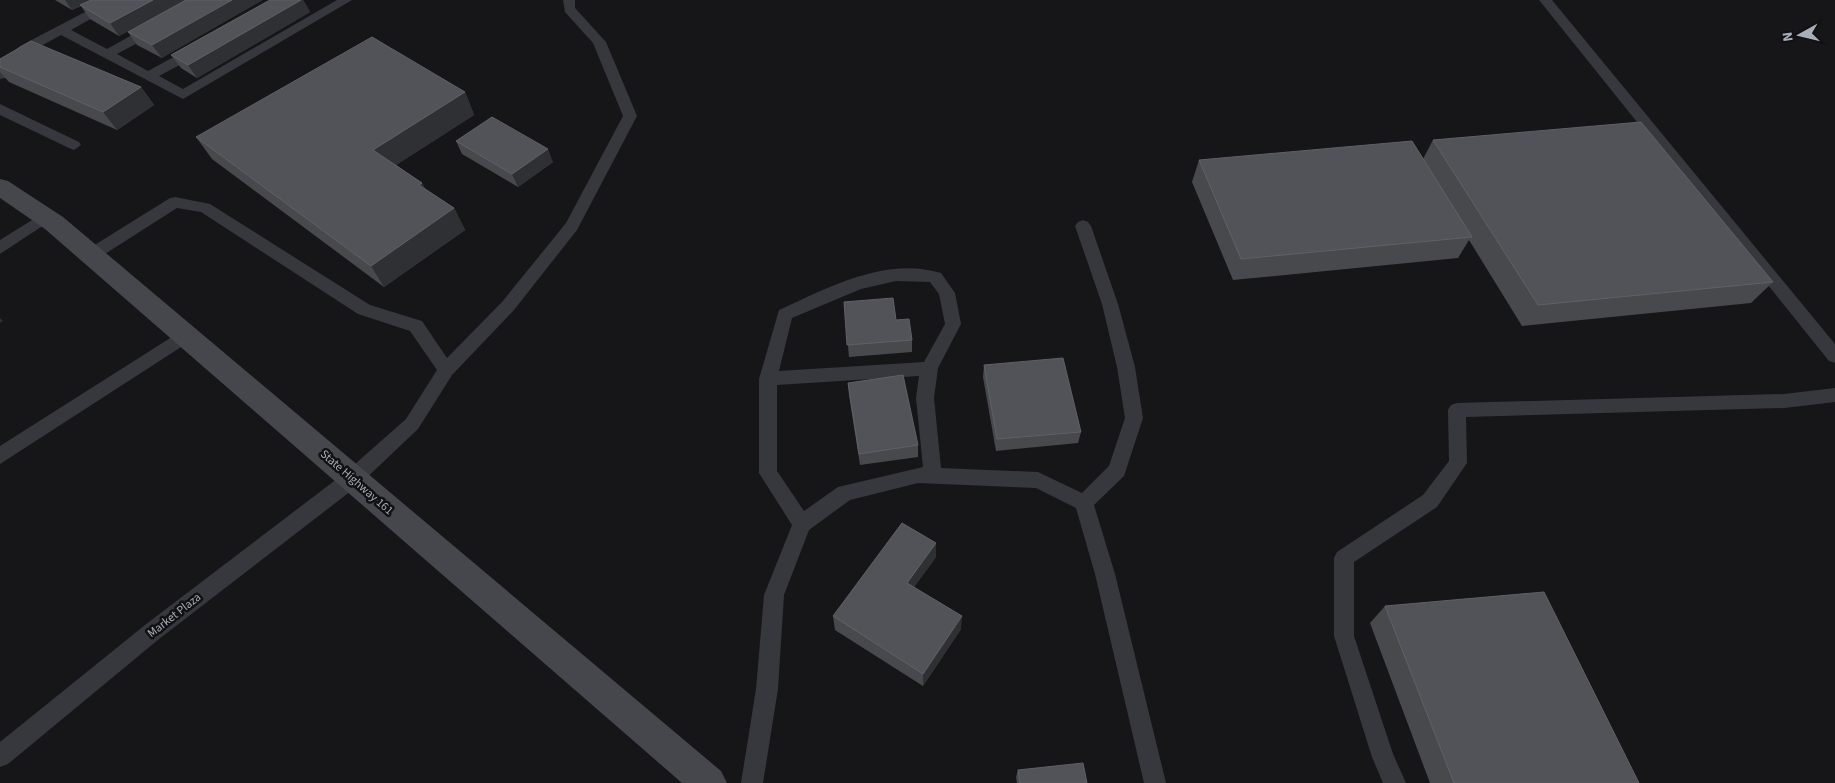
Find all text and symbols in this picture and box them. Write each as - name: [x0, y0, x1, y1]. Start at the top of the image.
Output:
- north arrow: [1775, 10, 1825, 60]
- text: N: [1778, 31, 1799, 43]
- street label: State Highway 161: [316, 446, 397, 519]
- street label: Market Plaza: [144, 589, 205, 642]

